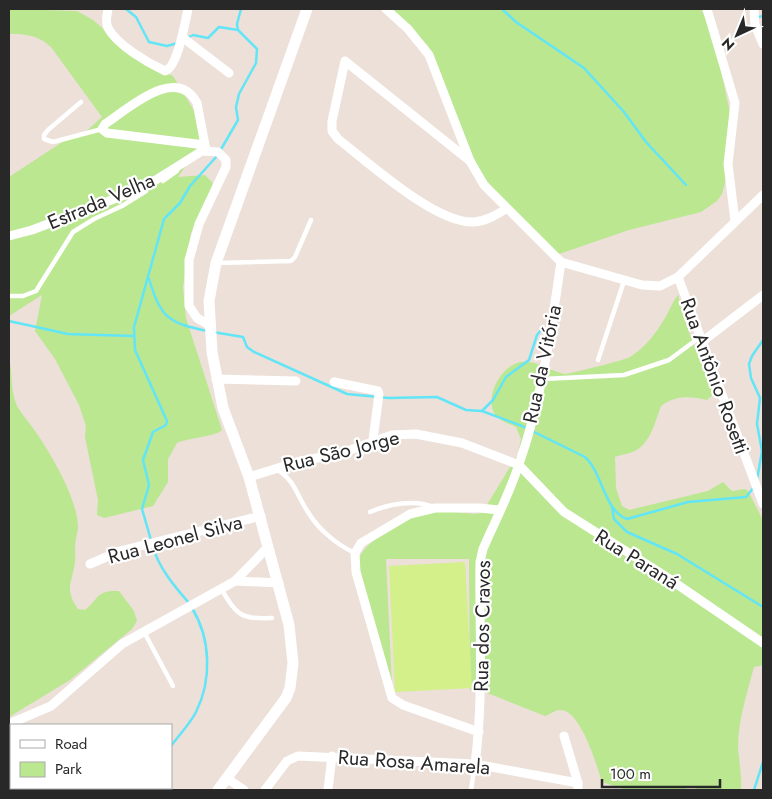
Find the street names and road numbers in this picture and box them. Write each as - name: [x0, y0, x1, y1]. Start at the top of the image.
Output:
- street label: Estrada Velha: [43, 166, 159, 237]
- street label: Rua Antônio Rosetti: [673, 294, 756, 458]
- street label: Rua da Vitória: [516, 302, 569, 426]
- street label: Rua São Jorge: [280, 423, 402, 480]
- street label: Rua Leonel Silva: [105, 508, 246, 571]
- street label: Rua Paraná: [589, 522, 684, 597]
- street label: Rua dos Cravos: [467, 560, 498, 692]
- street label: Rua Rosa Amarela: [337, 743, 491, 782]

